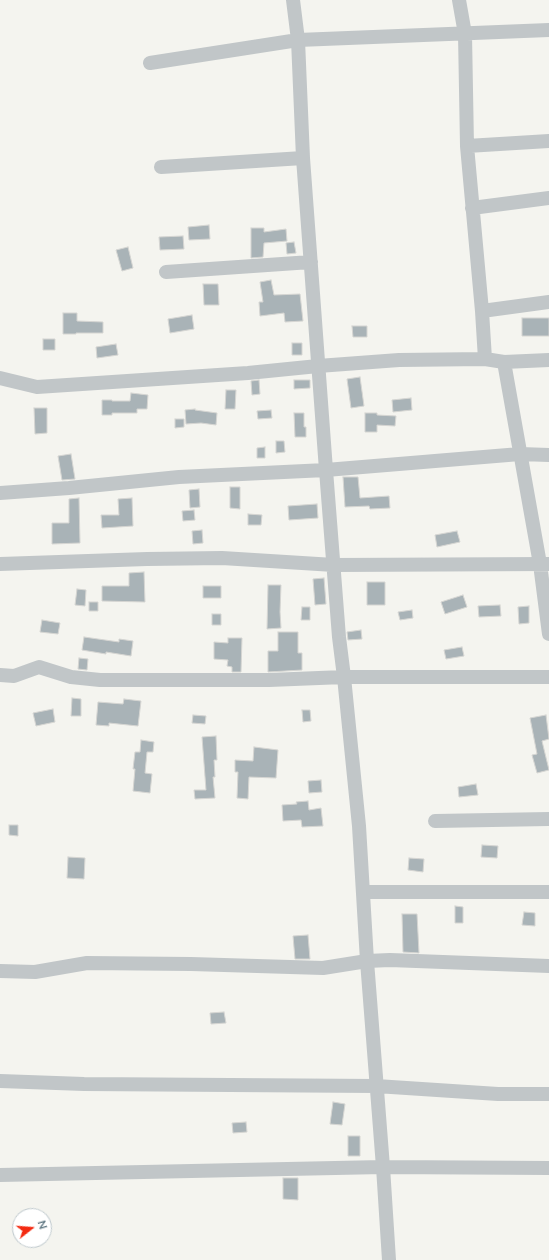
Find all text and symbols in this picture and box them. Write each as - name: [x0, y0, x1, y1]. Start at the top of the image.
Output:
- north arrow: [12, 1208, 52, 1248]
- text: N: [36, 1219, 50, 1231]

